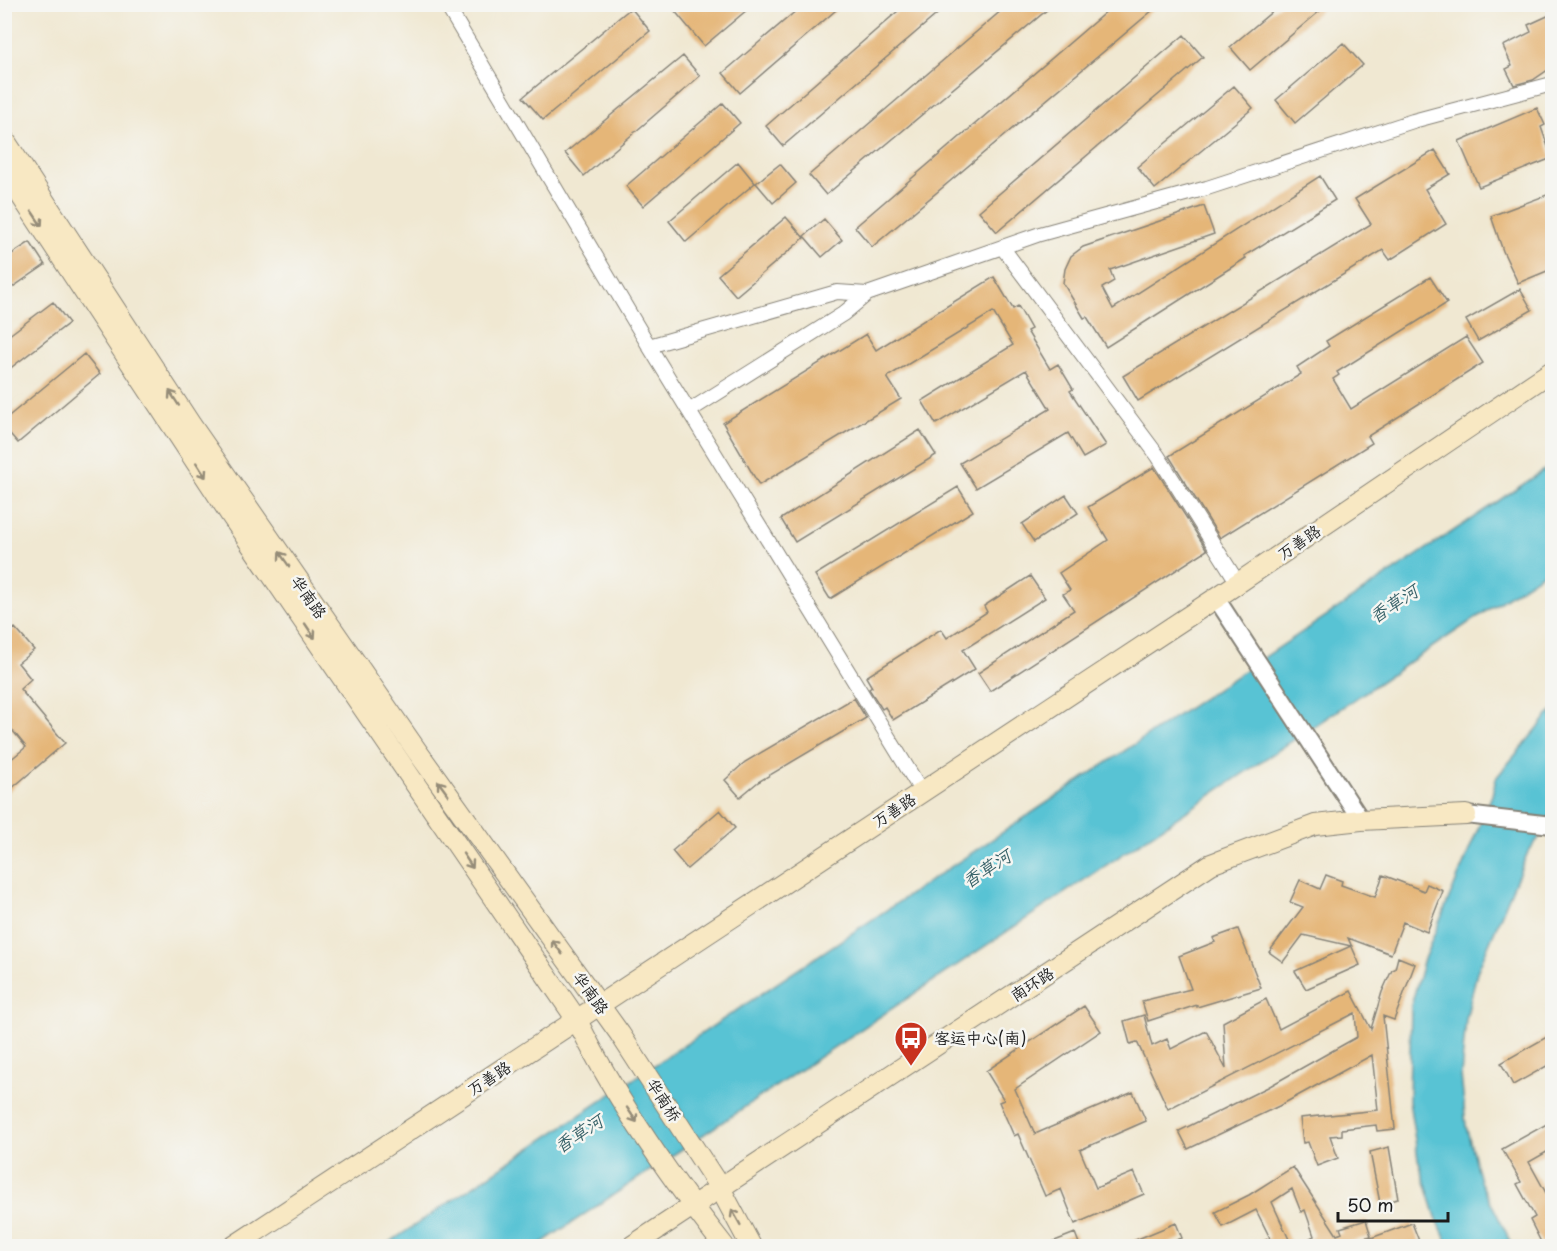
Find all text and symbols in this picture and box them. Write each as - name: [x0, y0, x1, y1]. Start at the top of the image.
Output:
- one-way arrow: [31, 210, 43, 227]
- one-way arrow: [167, 390, 180, 407]
- one-way arrow: [196, 461, 208, 478]
- street label: 万善路: [1272, 518, 1325, 565]
- one-way arrow: [278, 552, 290, 568]
- street label: 华南路: [286, 570, 333, 623]
- water label: 香草河: [1363, 575, 1426, 629]
- one-way arrow: [304, 623, 317, 640]
- one-way arrow: [437, 781, 449, 797]
- street label: 万善路: [867, 786, 920, 832]
- water label: 香草河: [956, 840, 1019, 894]
- one-way arrow: [462, 853, 474, 869]
- one-way arrow: [551, 939, 563, 955]
- street label: 南环路: [1005, 960, 1058, 1006]
- street label: 华南路: [568, 966, 616, 1019]
- bus stop icon: 客运中心(南): [893, 1020, 929, 1067]
- place label: 客运中心(南): [934, 1025, 1027, 1049]
- street label: 万善路: [462, 1054, 515, 1100]
- street label: 华南桥: [642, 1073, 688, 1126]
- water label: 香草河: [548, 1105, 611, 1159]
- one-way arrow: [626, 1106, 638, 1123]
- scale bar: [1338, 1185, 1448, 1223]
- text: 50 m: [1347, 1191, 1394, 1218]
- one-way arrow: [730, 1209, 742, 1226]

